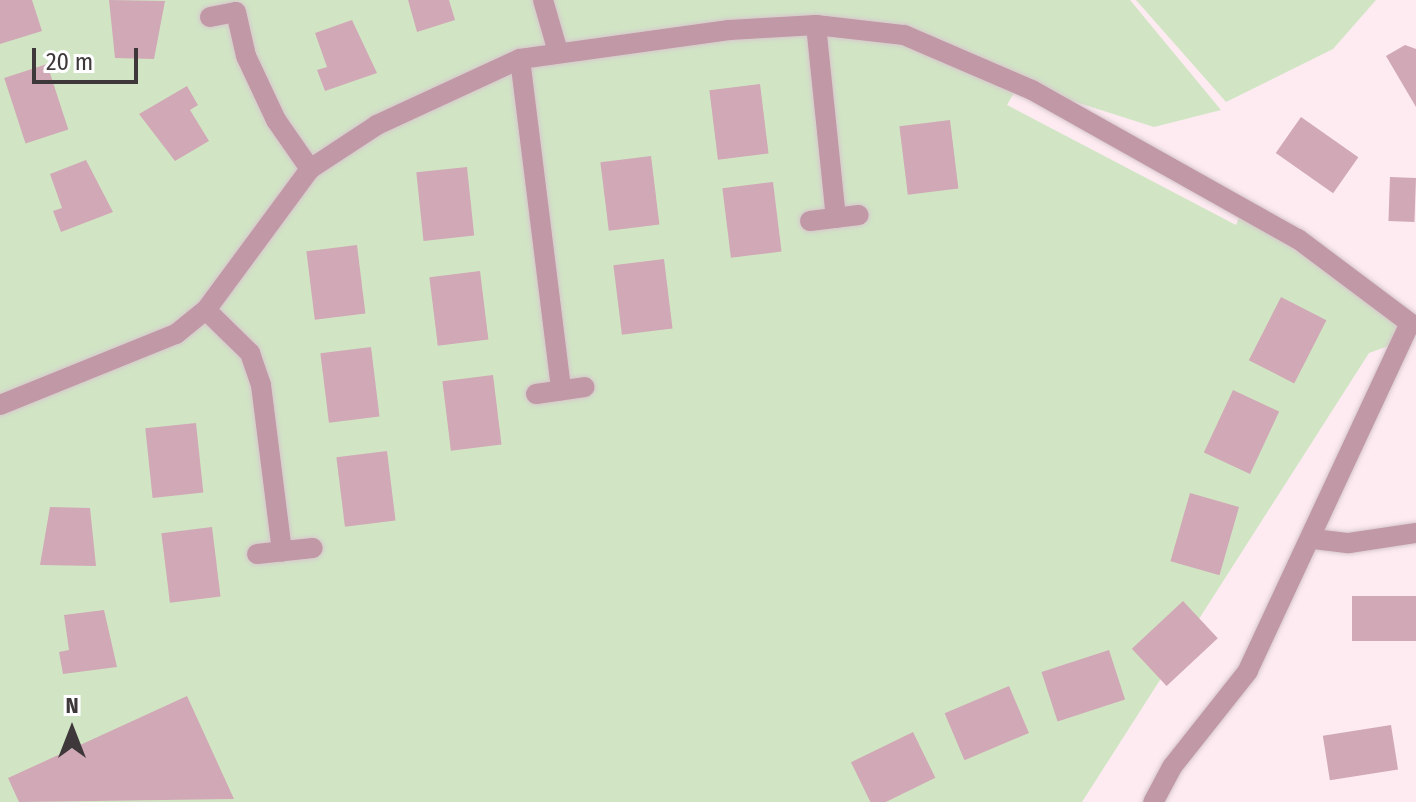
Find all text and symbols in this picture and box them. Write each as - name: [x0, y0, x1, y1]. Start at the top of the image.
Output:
- scale bar: [36, 32, 142, 82]
- text: 20 m: [46, 48, 93, 76]
- north arrow: [32, 690, 112, 770]
- text: N: [65, 692, 79, 719]

